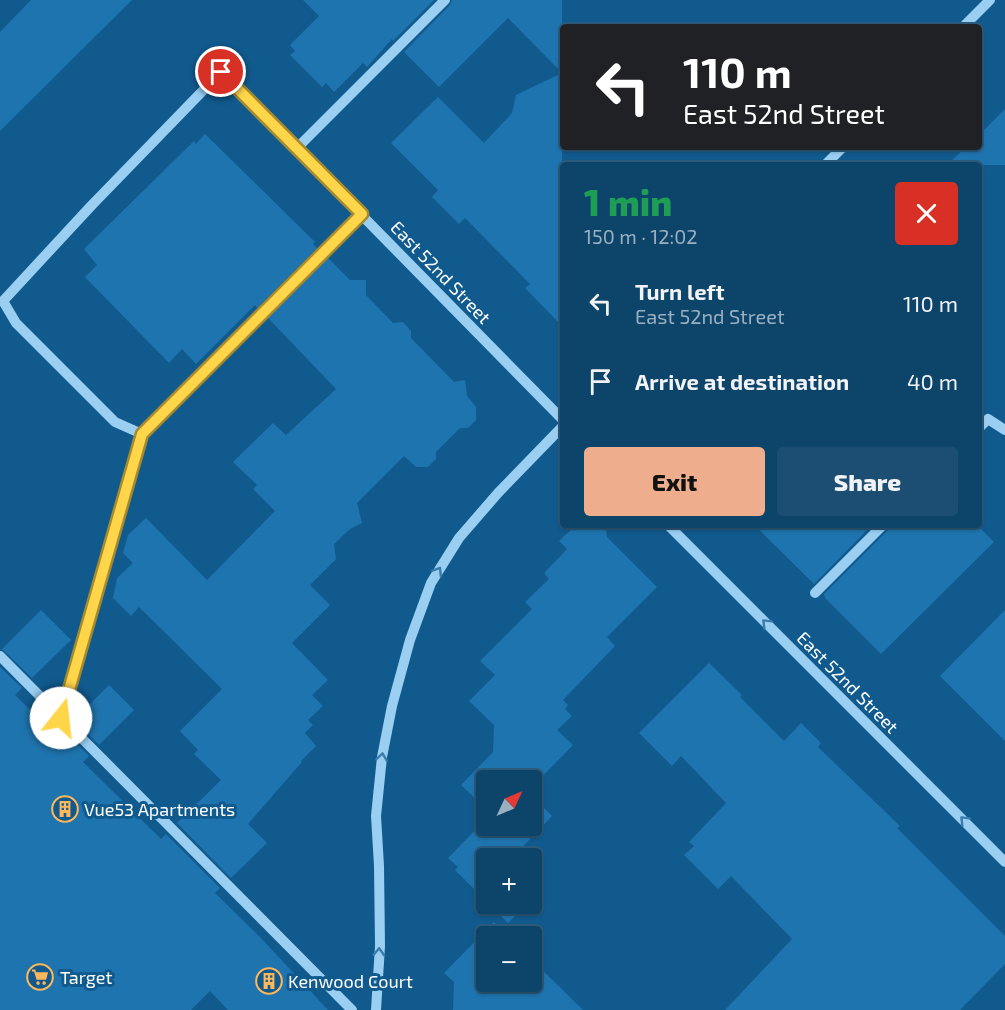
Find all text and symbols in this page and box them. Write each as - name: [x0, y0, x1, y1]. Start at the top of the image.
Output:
- pin: [195, 46, 246, 97]
- text: 110 m: [683, 46, 792, 96]
- icon: left: [584, 48, 662, 126]
- icon: arrive: [204, 55, 237, 88]
- text: East 52nd Street: [683, 97, 885, 129]
- text: 1 min: [584, 180, 672, 223]
- button: close: [895, 182, 958, 245]
- street label: East 52nd Street: [386, 216, 496, 328]
- text: 150 m · 12:02: [584, 224, 698, 248]
- text: Turn left: [635, 278, 724, 304]
- icon: left: [584, 287, 617, 320]
- text: 110 m: [903, 290, 958, 316]
- text: East 52nd Street: [635, 304, 785, 328]
- icon: arrive: [584, 365, 617, 398]
- text: Arrive at destination: [635, 368, 849, 394]
- text: 40 m: [907, 368, 958, 394]
- button: Exit: [584, 447, 765, 516]
- button: Share: [777, 447, 958, 516]
- one-way arrow: [431, 567, 442, 578]
- one-way arrow: [763, 619, 773, 630]
- street label: East 52nd Street: [793, 627, 903, 737]
- position arrow: [29, 686, 93, 750]
- one-way arrow: [376, 752, 388, 762]
- north arrow: [476, 770, 542, 836]
- map controls: [476, 770, 542, 992]
- building icon: Vue53 Apartments: [50, 794, 80, 824]
- place label: Vue53 Apartments: [84, 798, 235, 820]
- one-way arrow: [960, 817, 971, 828]
- button: +: [476, 848, 542, 914]
- button: −: [476, 926, 542, 992]
- one-way arrow: [373, 947, 386, 956]
- supermarket icon: Target: [25, 962, 55, 992]
- place label: Target: [60, 966, 112, 988]
- building icon: Kenwood Court: [254, 966, 284, 996]
- place label: Kenwood Court: [288, 970, 413, 992]

